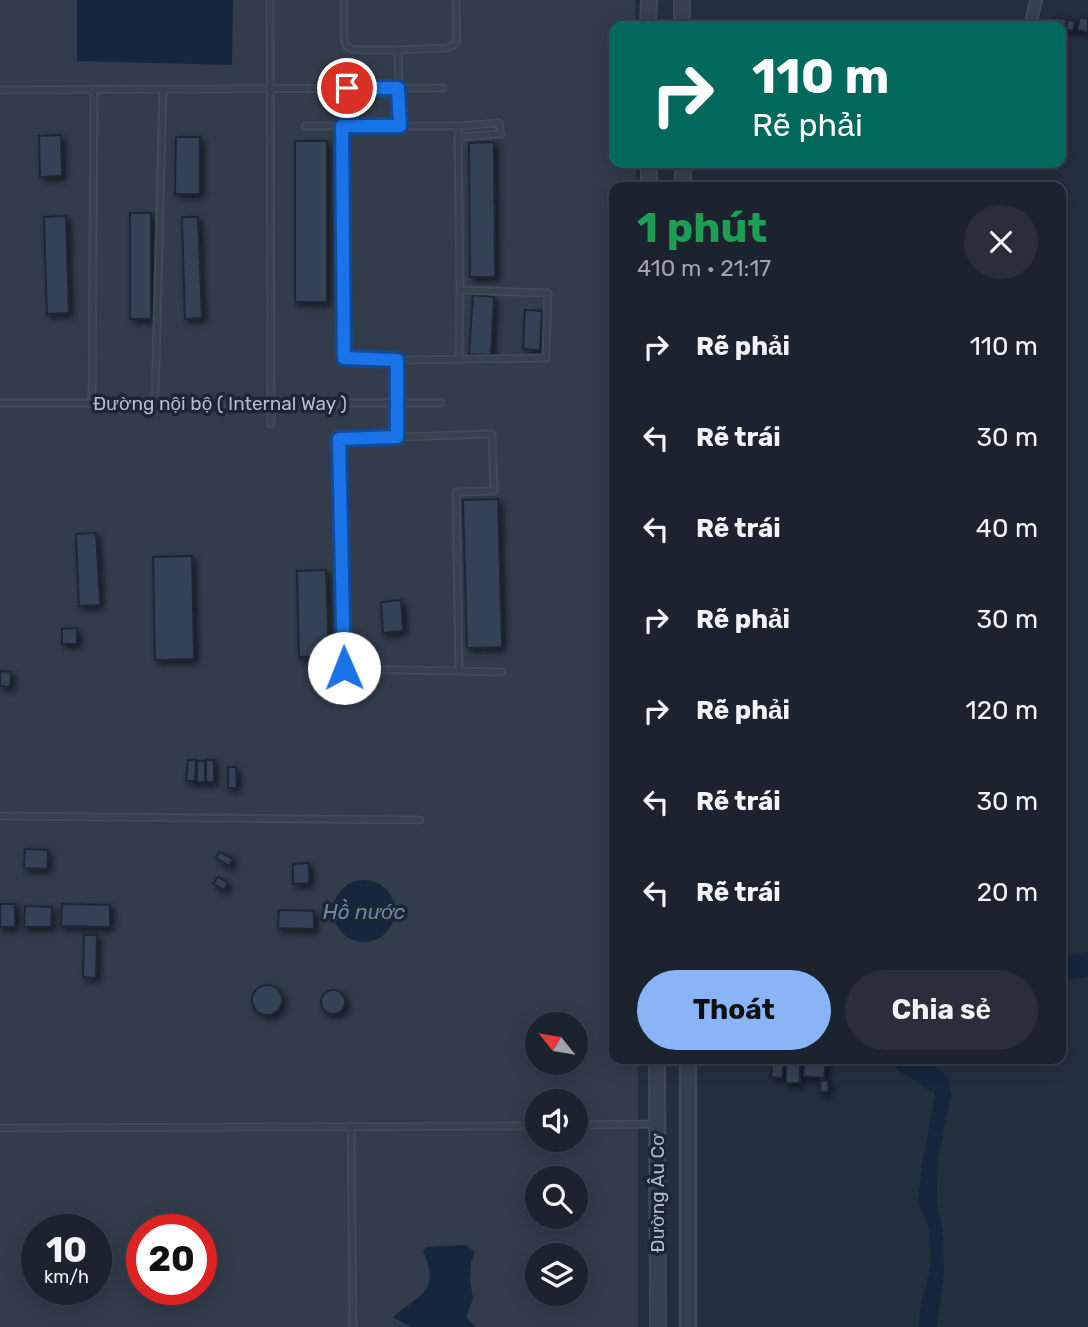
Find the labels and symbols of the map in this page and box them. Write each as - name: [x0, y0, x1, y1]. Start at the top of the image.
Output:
- pin: [317, 58, 377, 118]
- street label: Đường nội bộ ( Internal Way ): [93, 392, 347, 415]
- position arrow: [307, 631, 381, 705]
- water label: Hồ nước: [323, 899, 405, 924]
- north arrow: [525, 1012, 588, 1074]
- street label: Đường Âu Cơ: [646, 1133, 669, 1253]
- speed limit sign: 20: [126, 1214, 217, 1305]

